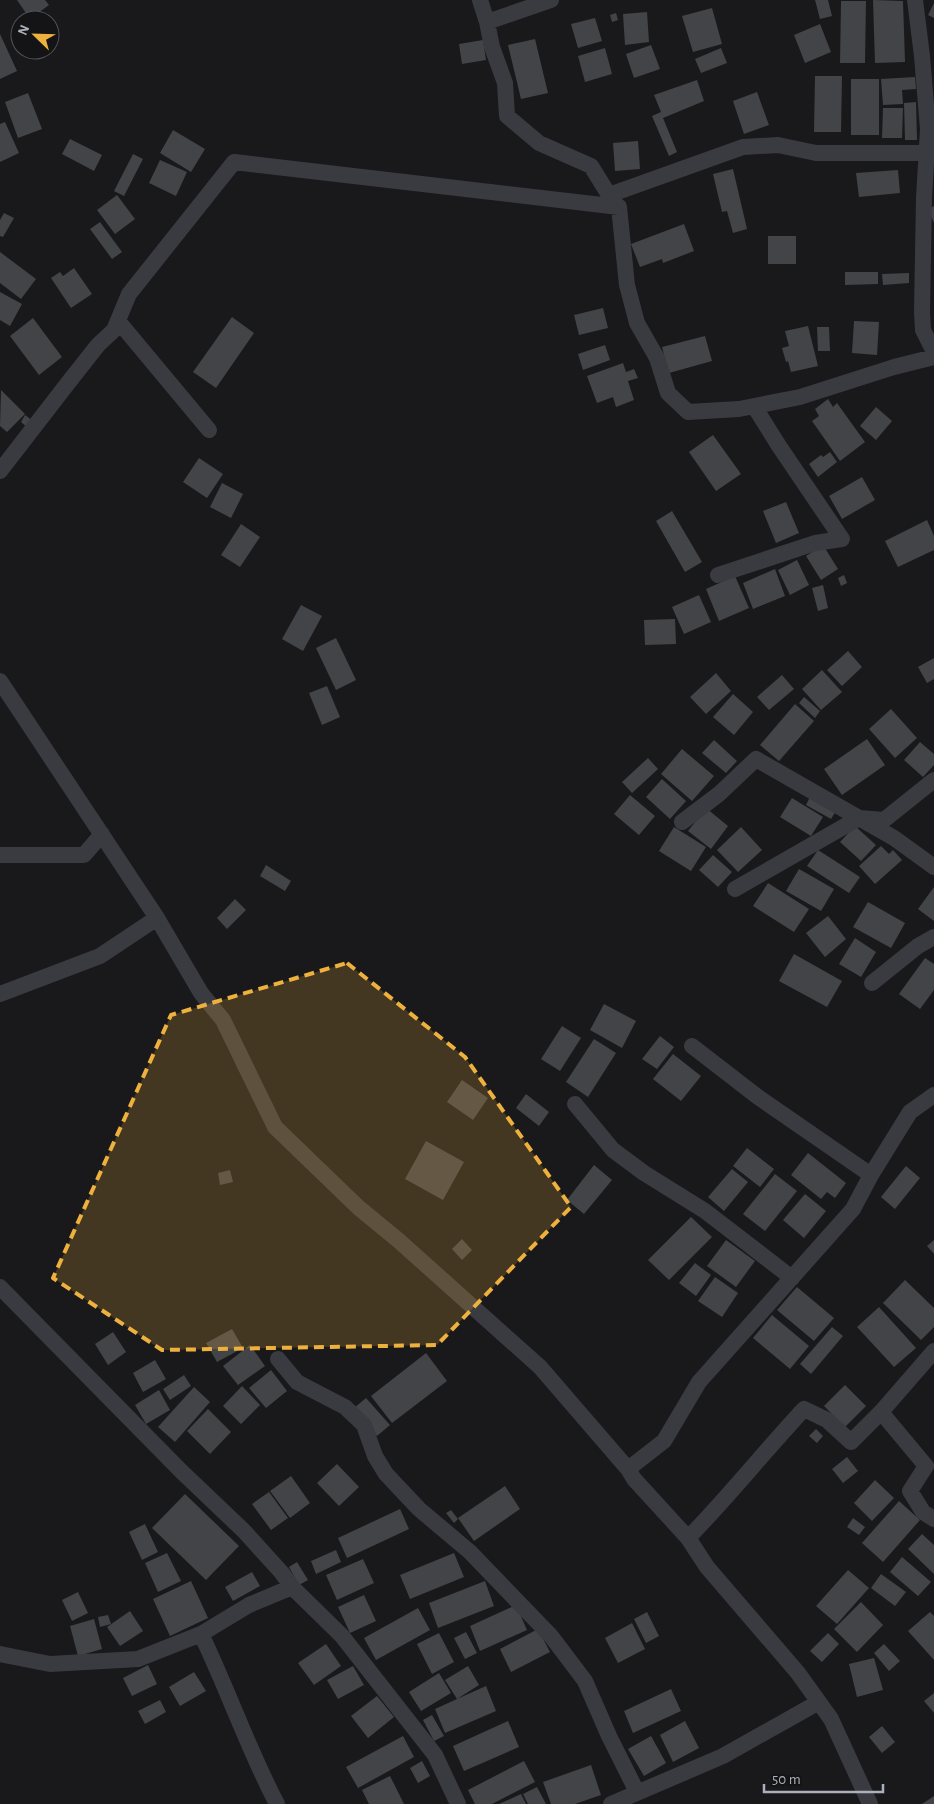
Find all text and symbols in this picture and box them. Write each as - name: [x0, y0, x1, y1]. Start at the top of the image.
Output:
- north arrow: [10, 10, 60, 60]
- text: N: [16, 23, 32, 38]
- scale bar: [764, 1762, 883, 1794]
- text: 50 m: [772, 1772, 801, 1787]

